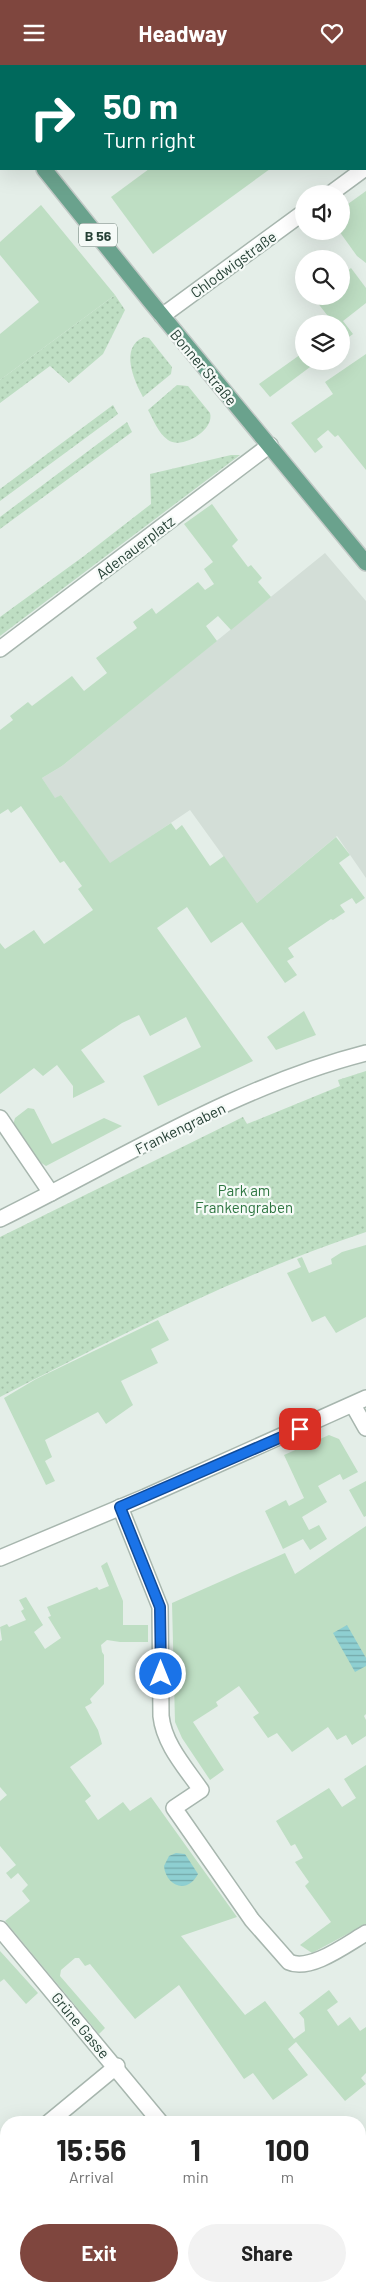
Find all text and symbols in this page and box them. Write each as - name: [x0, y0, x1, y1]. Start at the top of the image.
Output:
- icon: menu: [20, 19, 48, 47]
- icon: heart: [318, 19, 346, 47]
- text: Headway: [139, 20, 227, 46]
- text: 50 m: [103, 84, 178, 126]
- icon: right: [20, 85, 85, 150]
- text: Turn right: [103, 126, 196, 152]
- map controls: [295, 185, 350, 370]
- button: sound: [295, 185, 350, 240]
- road number: B 56: [79, 223, 117, 247]
- street label: Chlodwigstraße: [187, 227, 279, 301]
- button: search: [295, 250, 350, 305]
- button: layers: [295, 315, 350, 370]
- street label: Bonner Straße: [167, 325, 241, 409]
- street label: Adenauerplatz: [92, 511, 178, 582]
- street label: Frankengraben: [132, 1098, 228, 1158]
- park label: Park am Frankengraben: [195, 1181, 293, 1216]
- pin: [279, 1408, 321, 1450]
- icon: arrive: [286, 1415, 314, 1443]
- position arrow: [134, 1647, 186, 1699]
- street label: Grüne Gasse: [48, 1988, 114, 2062]
- text: 15:56: [56, 2131, 126, 2167]
- text: 1: [190, 2131, 201, 2167]
- text: 100: [265, 2131, 310, 2167]
- text: Arrival: [69, 2167, 114, 2186]
- text: min: [183, 2167, 209, 2186]
- text: m: [281, 2167, 294, 2186]
- button: Exit: [20, 2224, 178, 2282]
- button: Share: [188, 2224, 346, 2282]

